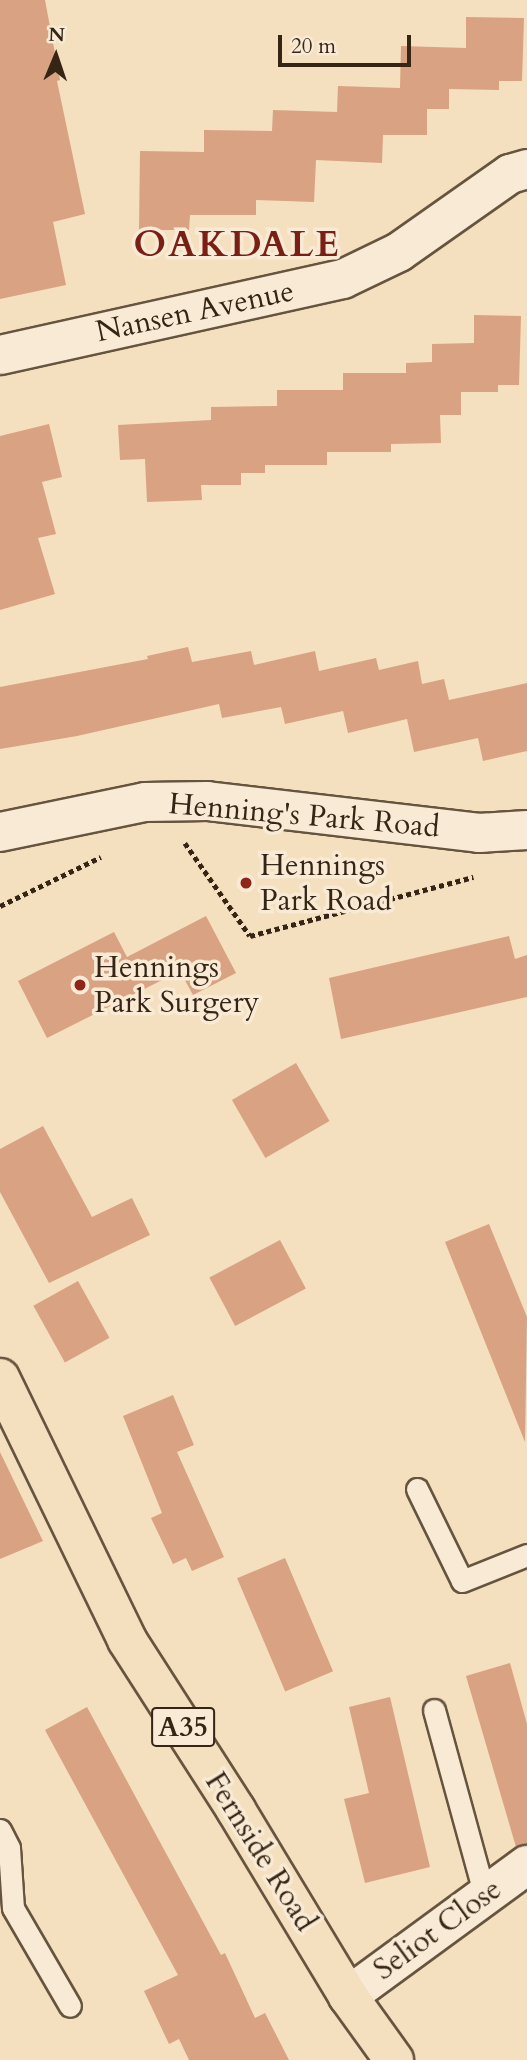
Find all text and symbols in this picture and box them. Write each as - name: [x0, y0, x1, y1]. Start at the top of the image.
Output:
- north arrow: [21, 21, 91, 91]
- scale bar: [282, 21, 415, 65]
- text: N: [48, 22, 65, 48]
- text: 20 m: [291, 32, 336, 61]
- district label: OAKDALE: [134, 222, 340, 266]
- street label: Nansen Avenue: [93, 273, 297, 351]
- street label: Henning's Park Road: [167, 786, 441, 846]
- place label: Hennings Park Road: [260, 848, 392, 918]
- marker: Hennings Park Road: [238, 875, 254, 891]
- place label: Hennings Park Surgery: [94, 950, 259, 1020]
- marker: Hennings Park Surgery: [72, 977, 88, 993]
- road number: A35: [150, 1702, 216, 1752]
- street label: Fernside Road: [197, 1766, 323, 1938]
- street label: Seliot Close: [367, 1872, 509, 1988]

